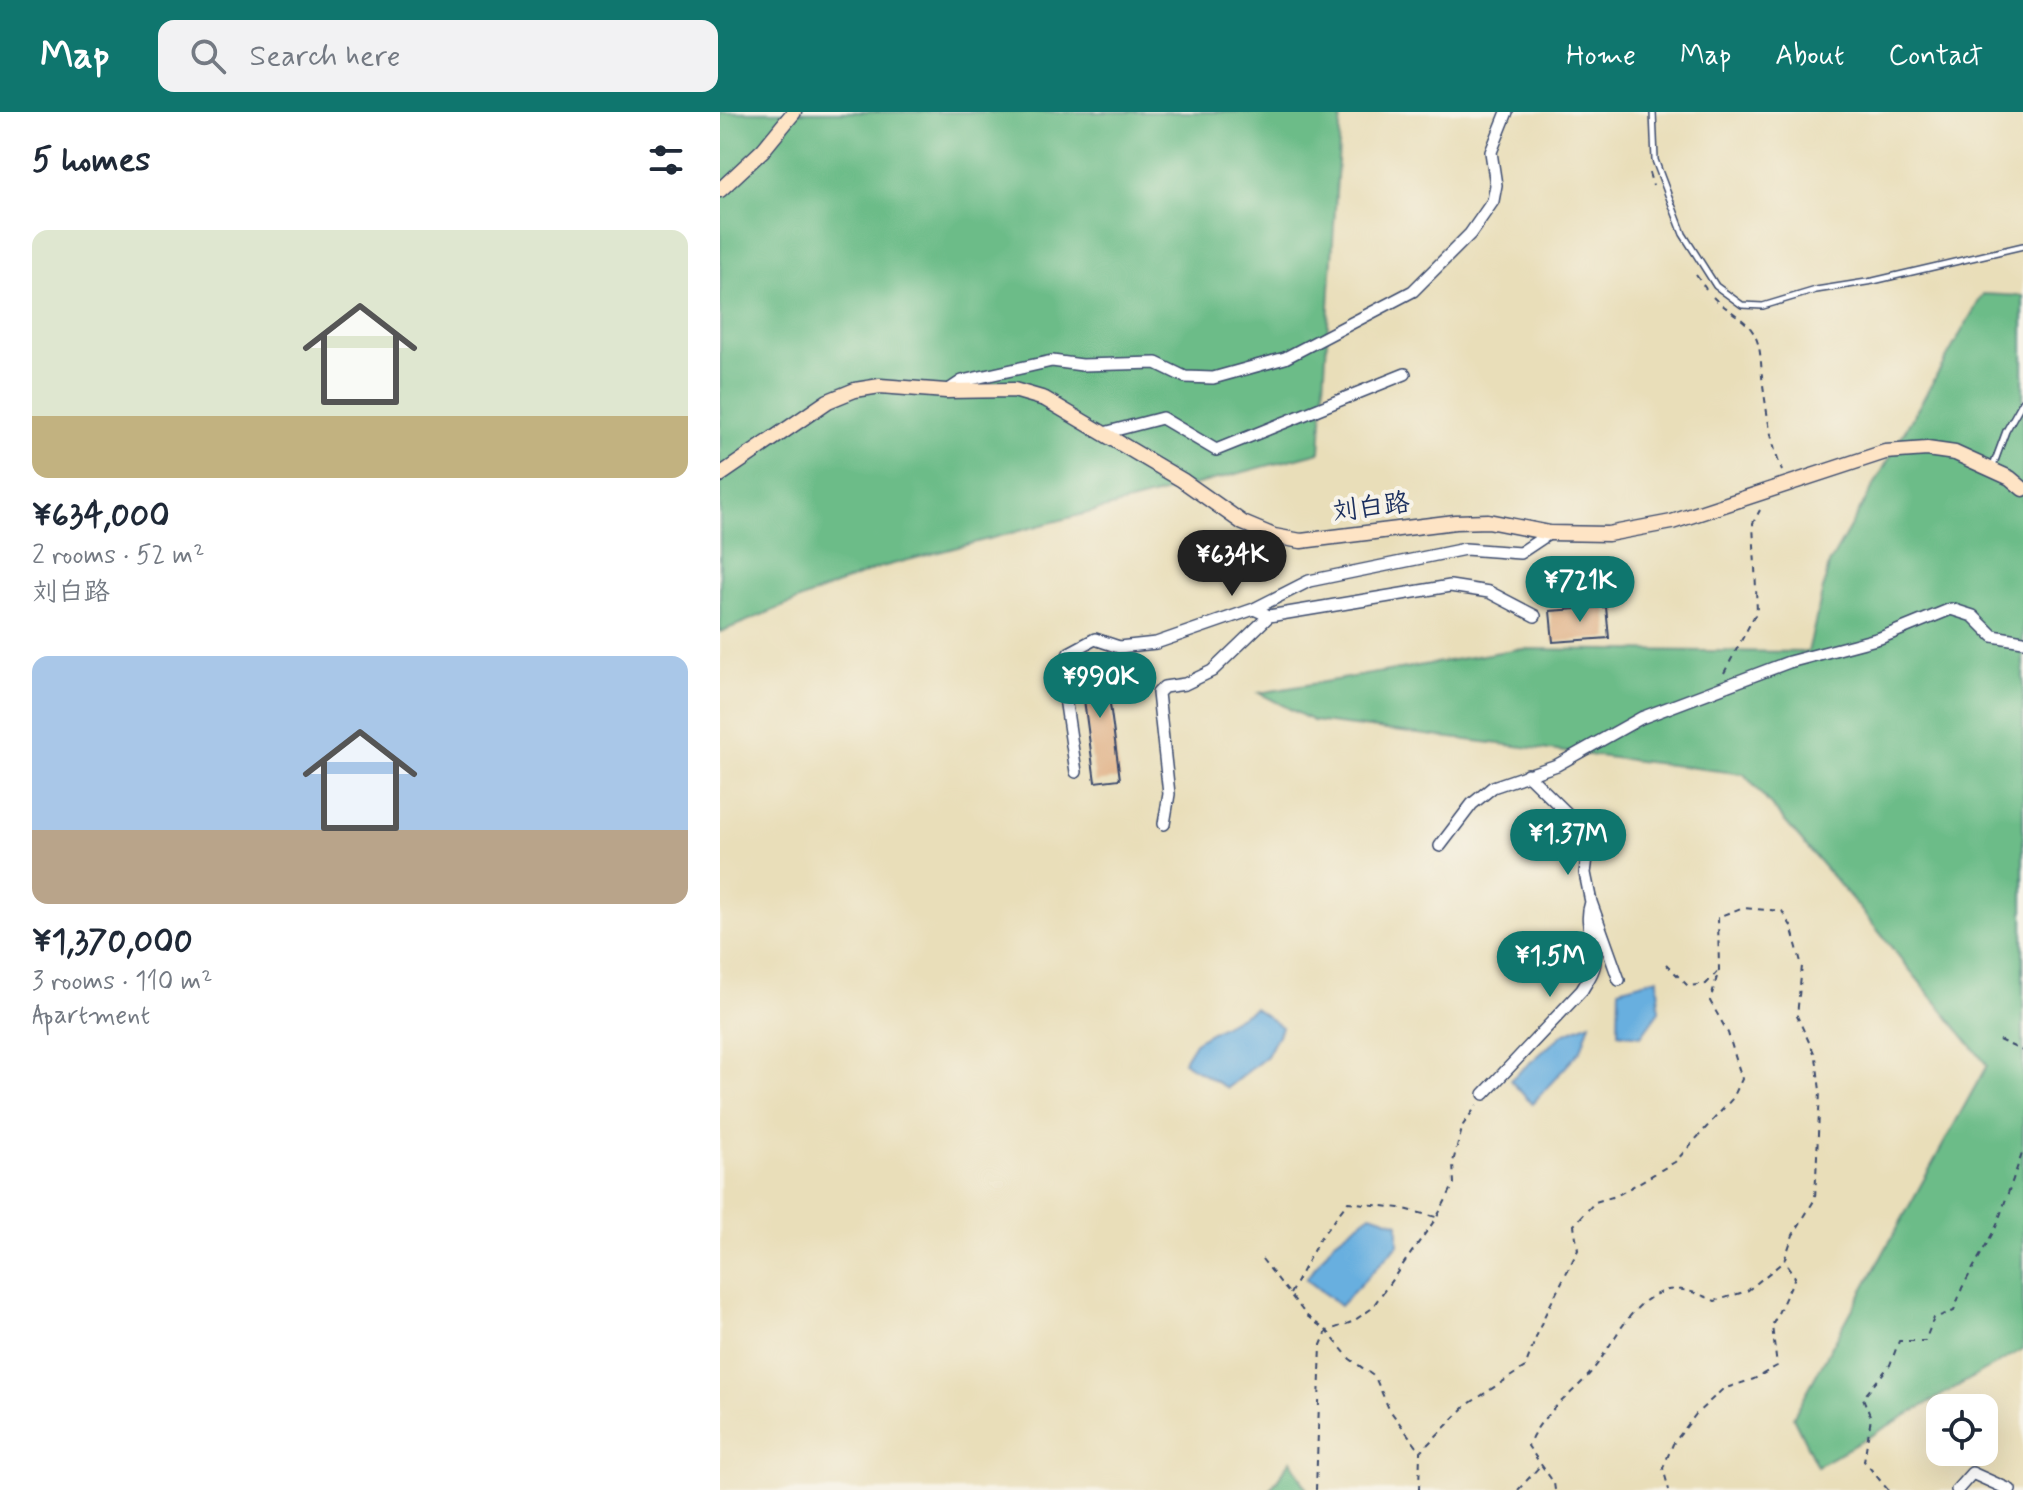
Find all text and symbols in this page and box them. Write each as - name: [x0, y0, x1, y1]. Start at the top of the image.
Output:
- search box: [158, 20, 718, 92]
- text: Map: [40, 32, 110, 81]
- icon: search: [186, 34, 230, 78]
- text: Search here: [250, 37, 401, 76]
- text: Home: [1566, 38, 1636, 75]
- text: Map: [1680, 38, 1731, 75]
- text: About: [1775, 38, 1844, 75]
- text: Contact: [1888, 38, 1983, 75]
- text: 5 homes: [32, 138, 150, 183]
- icon: filters: [644, 138, 688, 182]
- icon: home: [288, 282, 432, 426]
- street label: 刘白路: [1330, 486, 1412, 530]
- text: ¥634,000: [32, 494, 170, 539]
- pin: ¥634K: [1176, 530, 1288, 598]
- text: 2 rooms · 52 m²: [32, 539, 204, 573]
- text: ¥634K: [1196, 539, 1268, 573]
- pin: ¥721K: [1524, 556, 1636, 624]
- text: ¥721K: [1544, 565, 1616, 599]
- text: 刘白路: [32, 576, 110, 610]
- pin: ¥990K: [1044, 652, 1156, 720]
- text: ¥990K: [1061, 661, 1139, 695]
- icon: home: [288, 708, 432, 852]
- pin: ¥1.37M: [1503, 809, 1633, 877]
- text: ¥1.37M: [1528, 818, 1608, 852]
- text: ¥1,370,000: [32, 920, 193, 965]
- pin: ¥1.5M: [1494, 931, 1606, 999]
- text: ¥1.5M: [1515, 940, 1585, 974]
- text: 3 rooms · 110 m²: [32, 965, 213, 999]
- text: Apartment: [32, 999, 150, 1033]
- map controls: [1926, 1394, 1998, 1466]
- button: locate: [1926, 1394, 1998, 1466]

